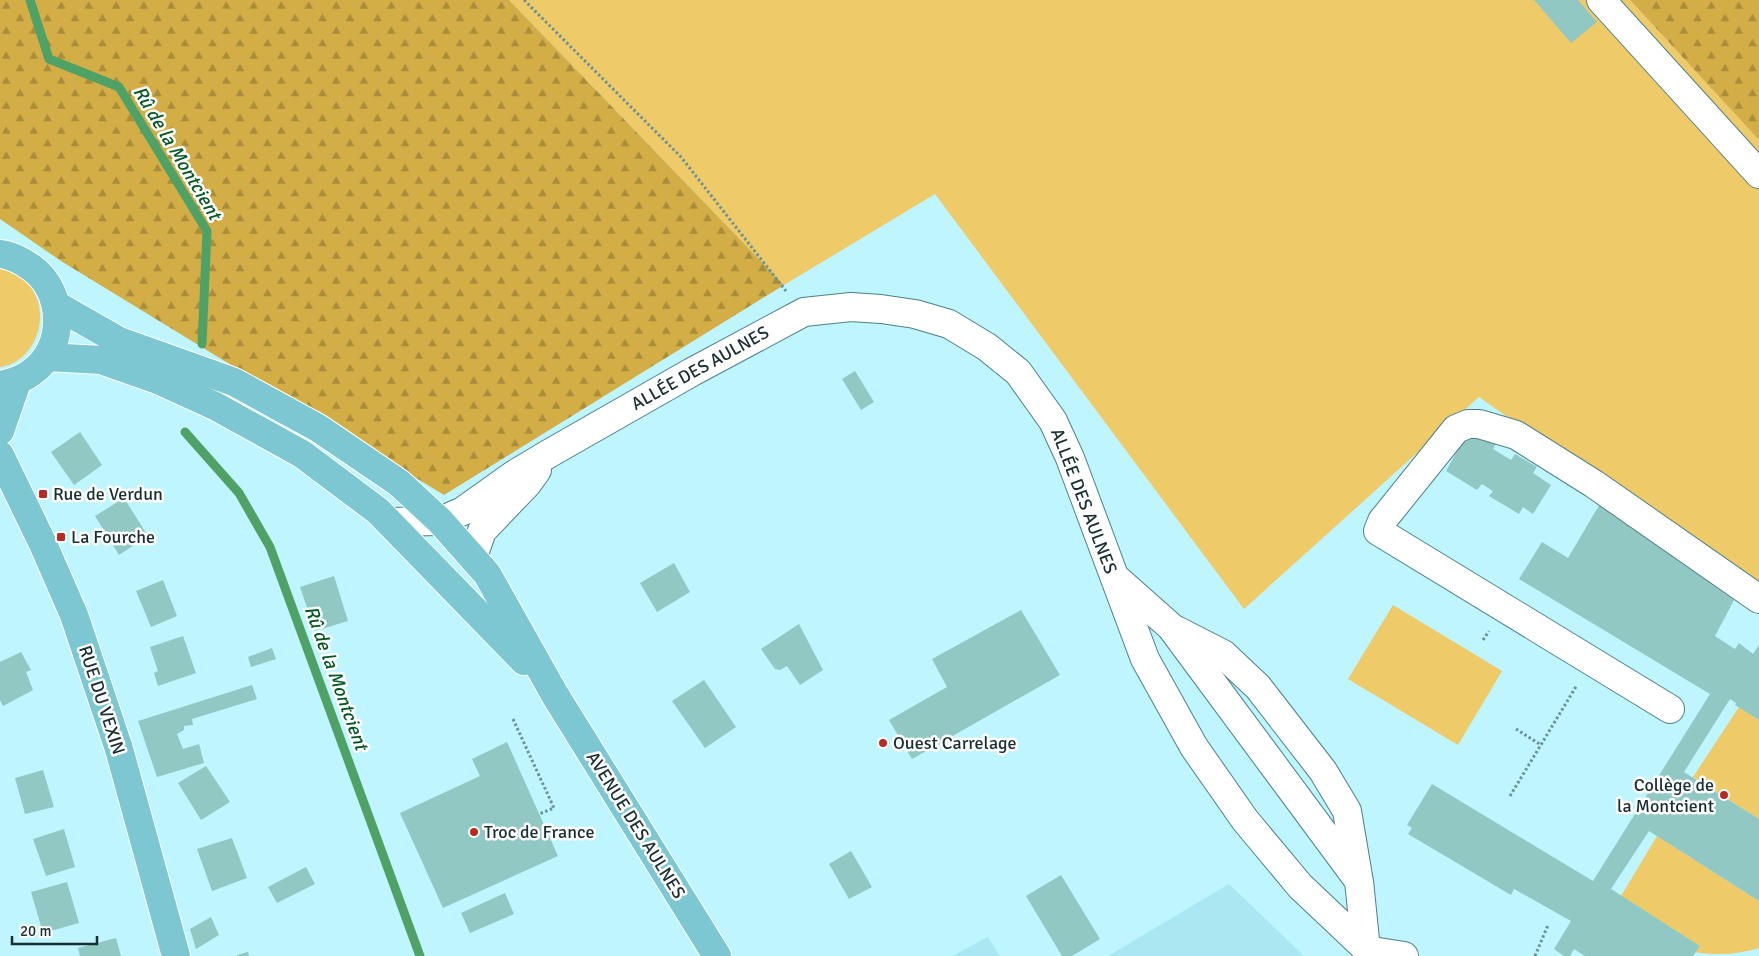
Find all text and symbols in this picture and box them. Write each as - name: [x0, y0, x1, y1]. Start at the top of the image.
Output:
- water label: Rû de la Montcient: [128, 82, 228, 226]
- street label: ALLÉE DES AULNES: [627, 321, 773, 415]
- street label: ALLÉE DES AULNES: [1046, 425, 1122, 577]
- place label: Rue de Verdun: [53, 483, 163, 505]
- marker: Rue de Verdun: [37, 488, 49, 500]
- place label: La Fourche: [71, 526, 155, 548]
- marker: La Fourche: [55, 531, 67, 543]
- water label: Rû de la Montcient: [299, 603, 374, 756]
- street label: RUE DU VEXIN: [74, 643, 130, 757]
- place label: Ouest Carrelage: [893, 732, 1016, 754]
- marker: Ouest Carrelage: [877, 737, 889, 749]
- street label: AVENUE DES AULNES: [582, 747, 690, 903]
- place label: Collège de la Montcient: [1617, 774, 1714, 817]
- marker: Collège de la Montcient: [1718, 789, 1730, 801]
- place label: Troc de France: [484, 821, 594, 843]
- marker: Troc de France: [468, 826, 480, 838]
- scale bar: [12, 914, 98, 946]
- text: 20 m: [20, 922, 51, 940]

